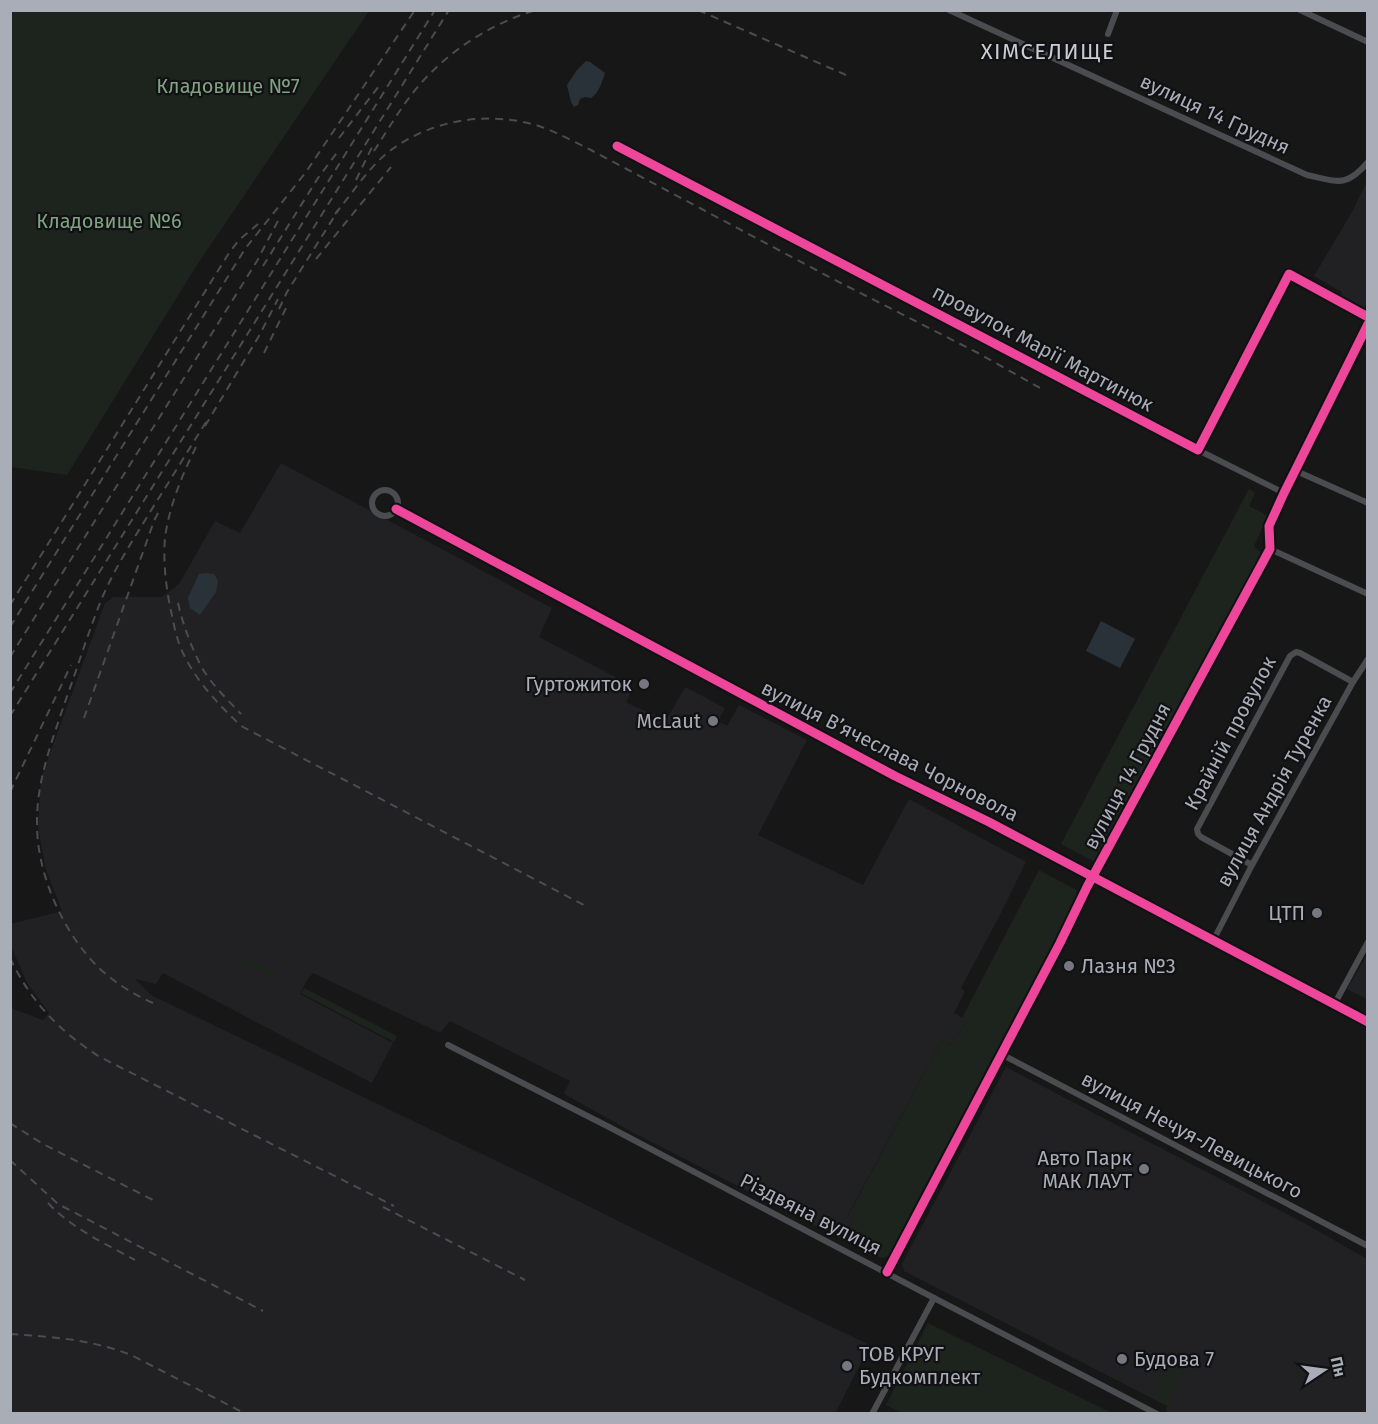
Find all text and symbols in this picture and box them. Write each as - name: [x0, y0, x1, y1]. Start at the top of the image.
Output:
- district label: ХІМСЕЛИЩЕ: [981, 38, 1115, 65]
- street label: вулиця 14 Грудня: [1136, 69, 1294, 159]
- park label: Кладовище №7: [156, 74, 300, 98]
- park label: Кладовище №6: [36, 209, 182, 233]
- street label: провулок Марії Мартинюк: [928, 279, 1158, 417]
- street label: Крайній провулок: [1179, 651, 1281, 814]
- place label: Гуртожиток: [525, 672, 633, 696]
- street label: вулиця Вʼячеслава Чорновола: [757, 676, 1023, 826]
- marker: Гуртожиток: [637, 677, 651, 691]
- street label: вулиця Андрія Туренка: [1211, 691, 1337, 891]
- street label: вулиця 14 Грудня: [1078, 699, 1176, 853]
- place label: McLaut: [636, 709, 702, 733]
- marker: McLaut: [706, 714, 720, 728]
- place label: ЦТП: [1268, 901, 1305, 925]
- marker: ЦТП: [1310, 906, 1324, 920]
- place label: Лазня №3: [1081, 954, 1176, 978]
- marker: Лазня №3: [1062, 959, 1076, 973]
- street label: вулиця Нечуя-Левицького: [1077, 1066, 1307, 1204]
- place label: Авто Парк МАК ЛАУТ: [1038, 1146, 1133, 1193]
- marker: Авто Парк МАК ЛАУТ: [1137, 1162, 1151, 1176]
- street label: Різдвяна вулиця: [736, 1168, 886, 1260]
- north arrow: [1294, 1340, 1354, 1400]
- place label: ТОВ КРУГ Будкомплект: [859, 1342, 981, 1389]
- place label: Будова 7: [1134, 1347, 1214, 1371]
- marker: Будова 7: [1115, 1352, 1129, 1366]
- text: Пн: [1327, 1355, 1350, 1379]
- marker: ТОВ КРУГ Будкомплект: [840, 1359, 854, 1373]

